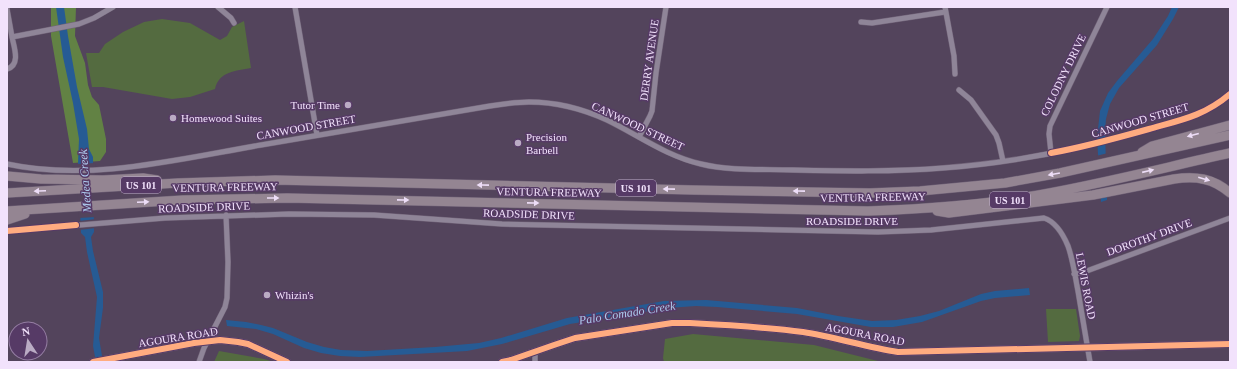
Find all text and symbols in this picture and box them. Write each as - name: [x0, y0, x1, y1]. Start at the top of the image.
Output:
- street label: DERRY AVENUE: [637, 18, 661, 102]
- street label: COLODNY DRIVE: [1038, 32, 1088, 118]
- place label: Tutor Time: [291, 99, 340, 111]
- street label: CANWOOD STREET: [590, 99, 686, 153]
- marker: Tutor Time: [343, 100, 353, 110]
- street label: CANWOOD STREET: [1090, 100, 1190, 140]
- place label: Homewood Suites: [181, 112, 262, 124]
- street label: CANWOOD STREET: [255, 112, 357, 142]
- marker: Homewood Suites: [168, 113, 178, 123]
- place label: Precision Barbell: [526, 131, 567, 156]
- one-way arrow: [1186, 133, 1199, 139]
- marker: Precision Barbell: [513, 138, 523, 148]
- water label: Medea Creek: [76, 148, 94, 214]
- one-way arrow: [1141, 168, 1154, 174]
- one-way arrow: [1047, 172, 1060, 178]
- one-way arrow: [1198, 176, 1210, 182]
- road number: US 101: [121, 177, 161, 193]
- street label: VENTURA FREEWAY: [172, 180, 278, 194]
- road number: US 101: [616, 180, 656, 196]
- one-way arrow: [476, 182, 489, 188]
- street label: VENTURA FREEWAY: [496, 185, 602, 199]
- one-way arrow: [662, 186, 675, 192]
- one-way arrow: [34, 188, 47, 195]
- one-way arrow: [793, 188, 805, 195]
- street label: VENTURA FREEWAY: [820, 190, 926, 204]
- road number: US 101: [990, 192, 1030, 208]
- one-way arrow: [267, 195, 280, 201]
- one-way arrow: [397, 197, 409, 204]
- one-way arrow: [137, 199, 149, 206]
- street label: ROADSIDE DRIVE: [158, 199, 250, 215]
- one-way arrow: [527, 200, 540, 206]
- street label: ROADSIDE DRIVE: [483, 206, 575, 222]
- street label: ROADSIDE DRIVE: [806, 215, 898, 227]
- street label: DOROTHY DRIVE: [1105, 216, 1193, 258]
- street label: LEWIS ROAD: [1074, 252, 1098, 320]
- place label: Whizin's: [275, 289, 314, 301]
- marker: Whizin's: [262, 290, 272, 300]
- water label: Palo Comado Creek: [577, 298, 677, 328]
- street label: AGOURA ROAD: [824, 320, 906, 348]
- north arrow: [8, 321, 48, 361]
- text: N: [21, 325, 31, 338]
- street label: AGOURA ROAD: [137, 325, 219, 349]

